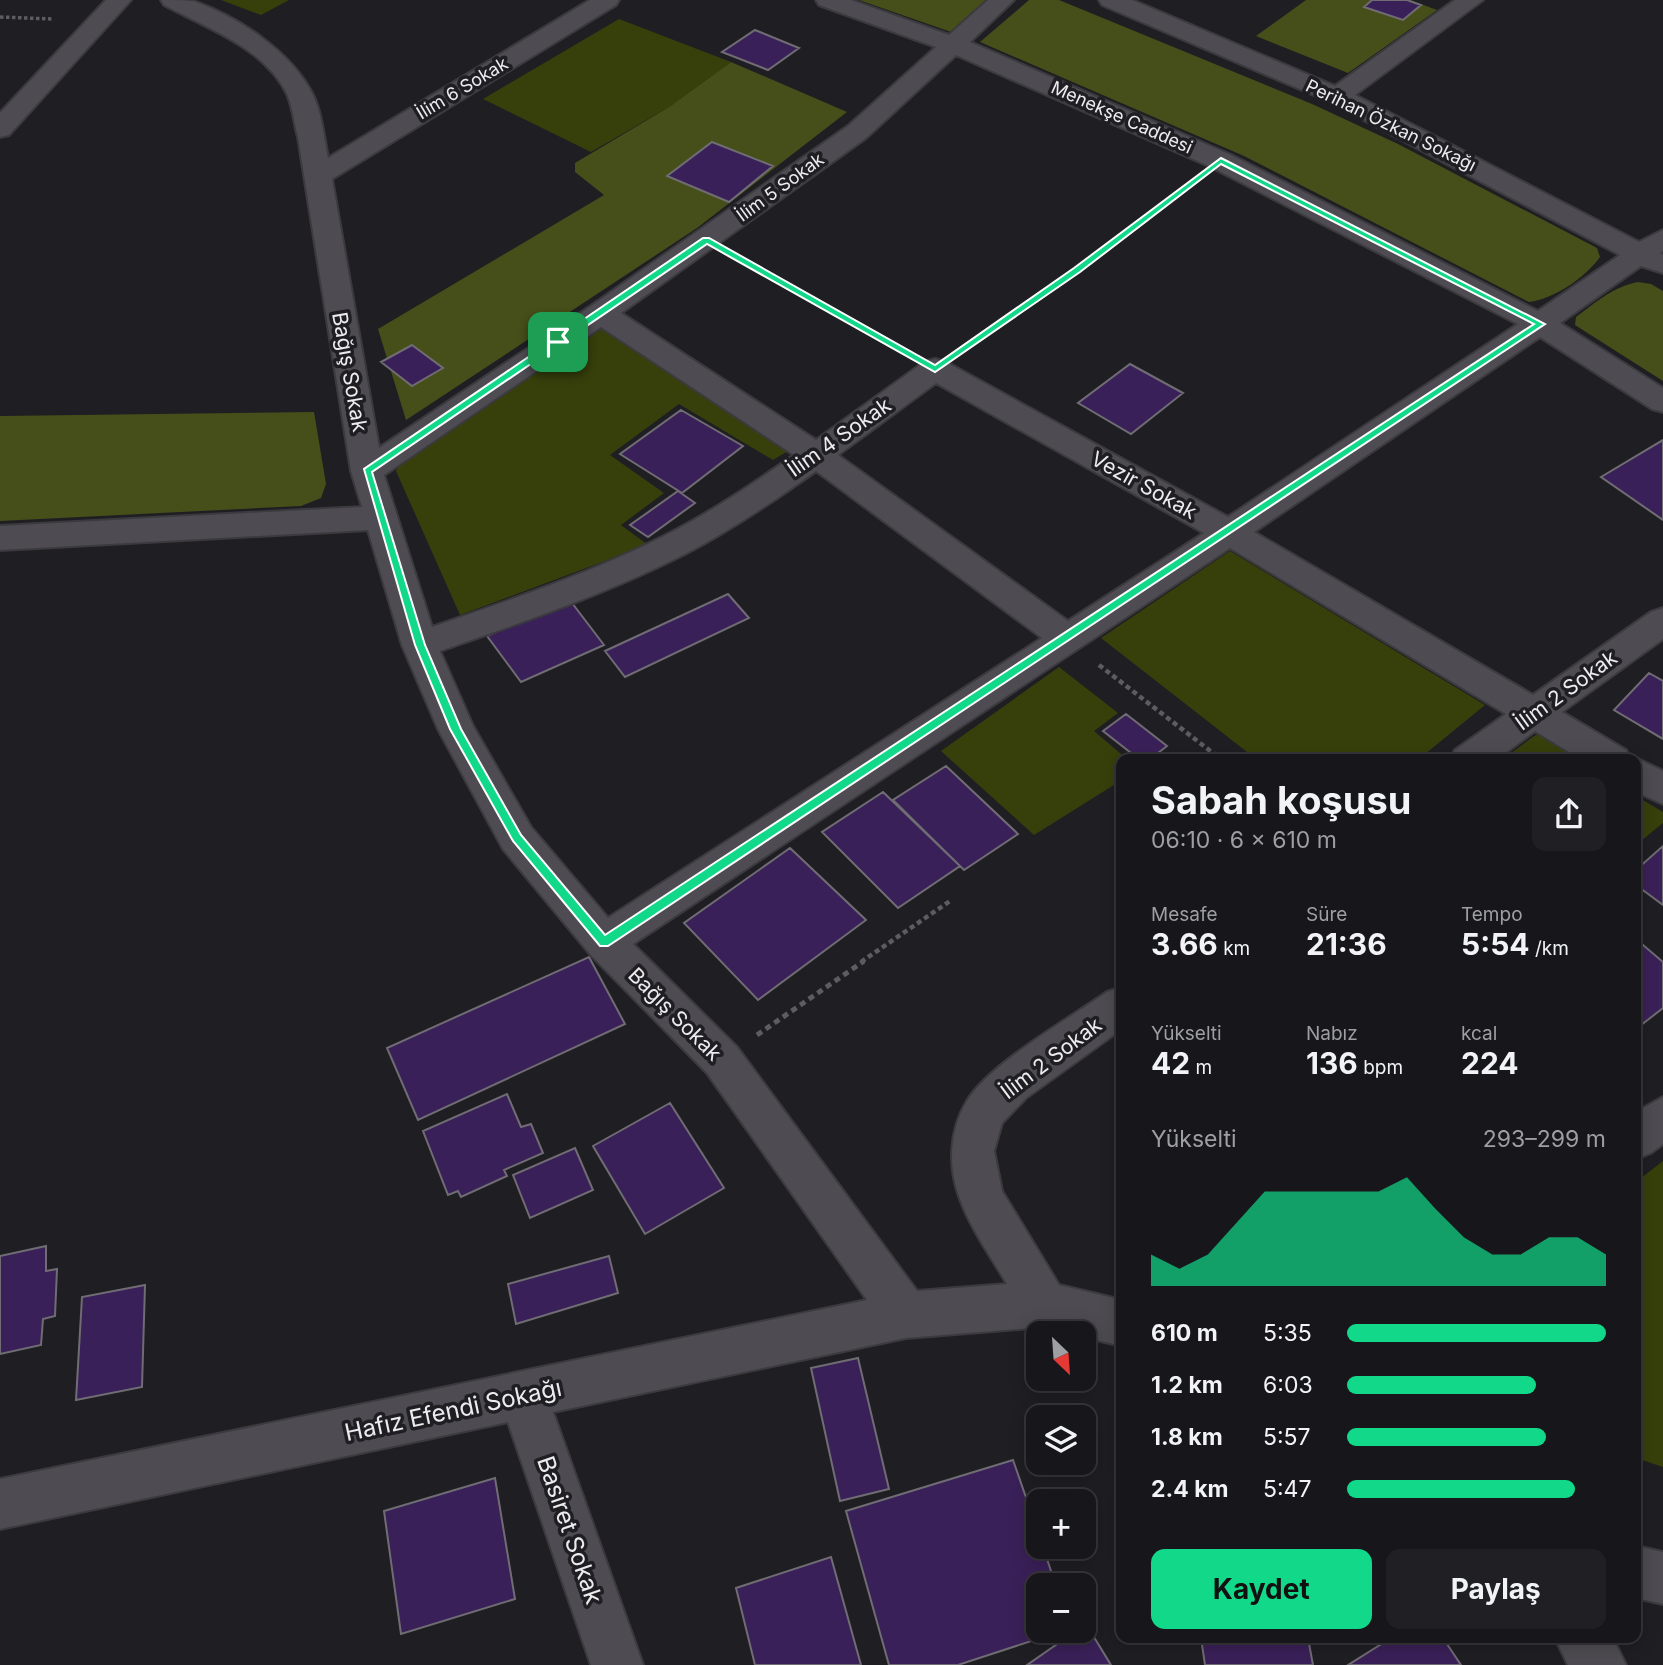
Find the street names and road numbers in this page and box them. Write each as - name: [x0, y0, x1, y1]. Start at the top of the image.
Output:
- street label: İlim 6 Sokak: [412, 52, 512, 123]
- street label: Perihan Özkan Sokağı: [1302, 74, 1480, 175]
- street label: Menekşe Caddesi: [1048, 76, 1196, 158]
- street label: İlim 5 Sokak: [732, 147, 828, 226]
- street label: Bağış Sokak: [327, 310, 373, 434]
- street label: İlim 4 Sokak: [782, 391, 896, 482]
- street label: Vezir Sokak: [1087, 446, 1202, 524]
- street label: İlim 2 Sokak: [1510, 644, 1622, 735]
- street label: Bağış Sokak: [623, 962, 727, 1066]
- street label: İlim 2 Sokak: [995, 1011, 1107, 1104]
- street label: Hafız Efendi Sokağı: [342, 1373, 564, 1447]
- street label: Basiret Sokak: [531, 1452, 609, 1608]

